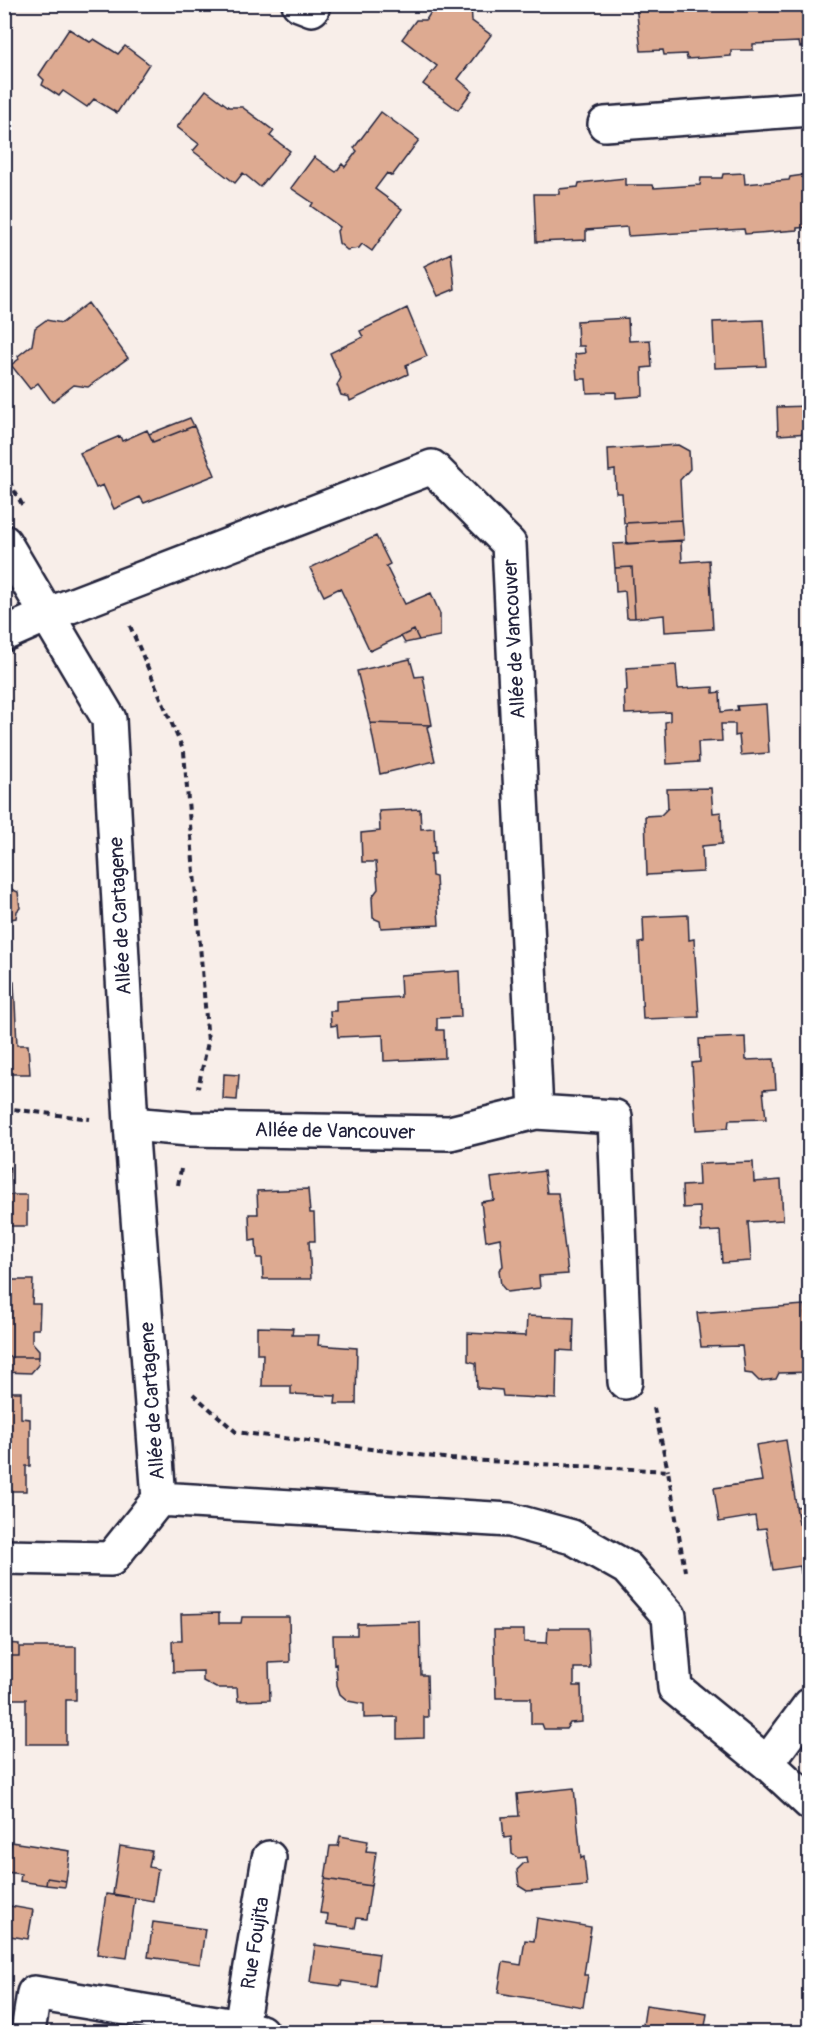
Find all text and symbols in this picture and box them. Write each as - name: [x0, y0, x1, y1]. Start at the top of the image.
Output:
- street label: Allée de Vancouver: [497, 558, 531, 720]
- street label: Allée de Cartagene: [103, 836, 137, 996]
- street label: Allée de Vancouver: [255, 1117, 415, 1145]
- street label: Allée de Cartagene: [134, 1321, 170, 1481]
- street label: Rue Foujita: [235, 1895, 275, 1991]

